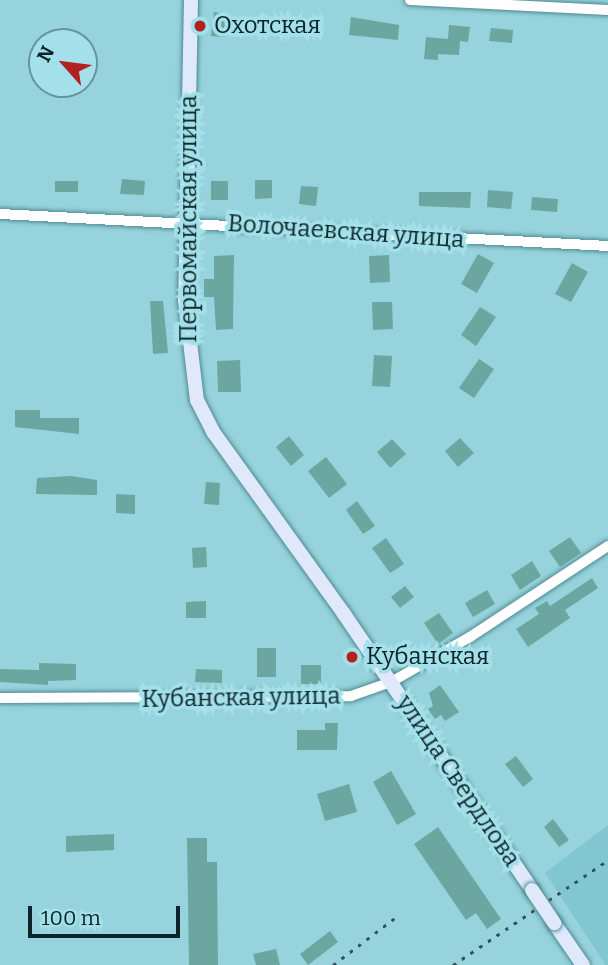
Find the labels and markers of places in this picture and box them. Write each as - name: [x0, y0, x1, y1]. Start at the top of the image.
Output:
- place label: Охотская: [214, 12, 321, 40]
- marker: Охотская: [192, 18, 208, 34]
- place label: Кубанская: [366, 643, 489, 671]
- marker: Кубанская: [344, 649, 360, 665]

